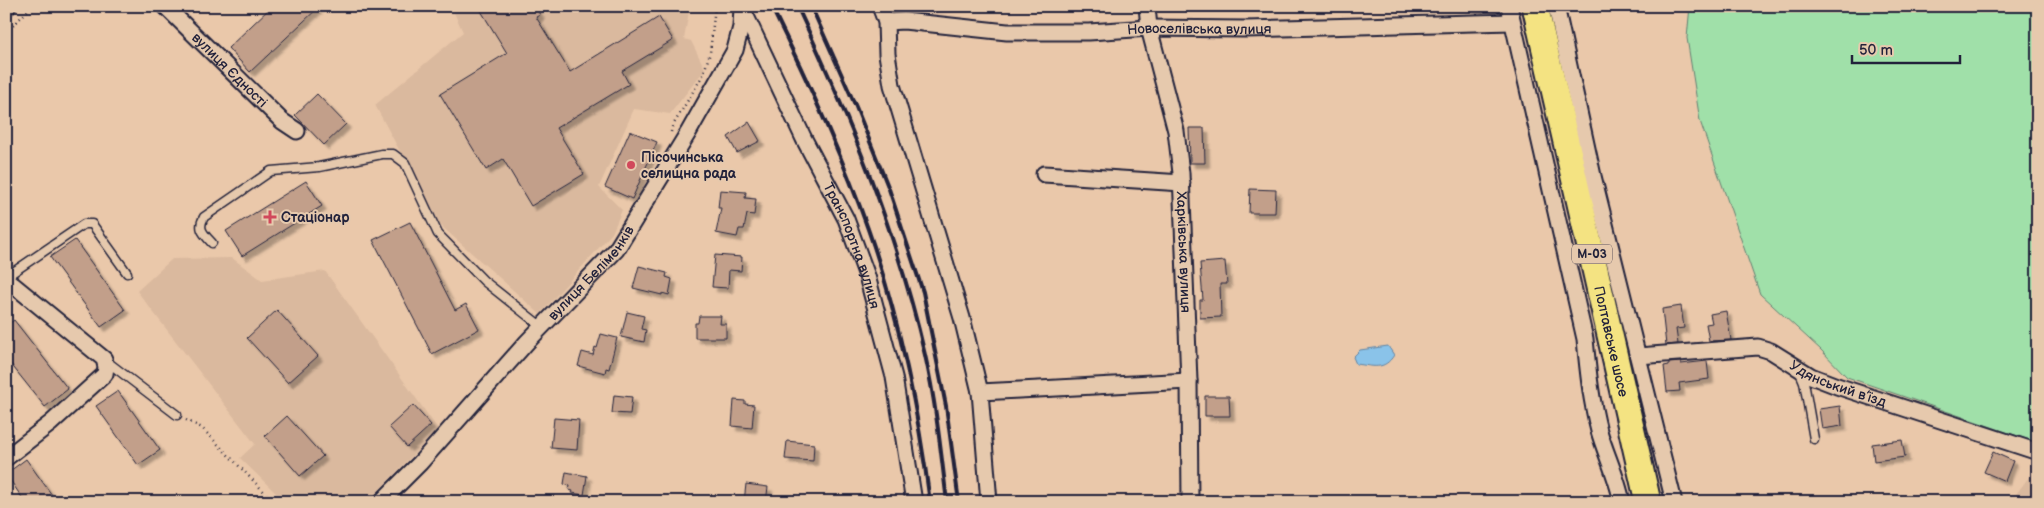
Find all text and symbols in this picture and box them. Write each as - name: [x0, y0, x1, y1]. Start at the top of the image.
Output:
- street label: Новоселівська вулиця: [1127, 20, 1272, 38]
- street label: вулиця Єдності: [188, 29, 271, 111]
- scale bar: [1852, 32, 1959, 64]
- text: 50 m: [1859, 41, 1893, 60]
- place label: Пісочинська селищна рада: [641, 149, 737, 182]
- marker: Пісочинська селищна рада: [625, 159, 637, 171]
- street label: Транспортна вулиця: [819, 180, 883, 311]
- street label: Харківська вулиця: [1173, 191, 1194, 313]
- place label: Стаціонар: [281, 209, 350, 226]
- marker: Стаціонар: [263, 210, 277, 224]
- street label: вулиця Беліменків: [545, 222, 638, 324]
- road number: М-03: [1572, 244, 1612, 264]
- street label: Полтавське шосе: [1590, 284, 1632, 399]
- street label: Удянський в’їзд: [1786, 357, 1889, 411]

